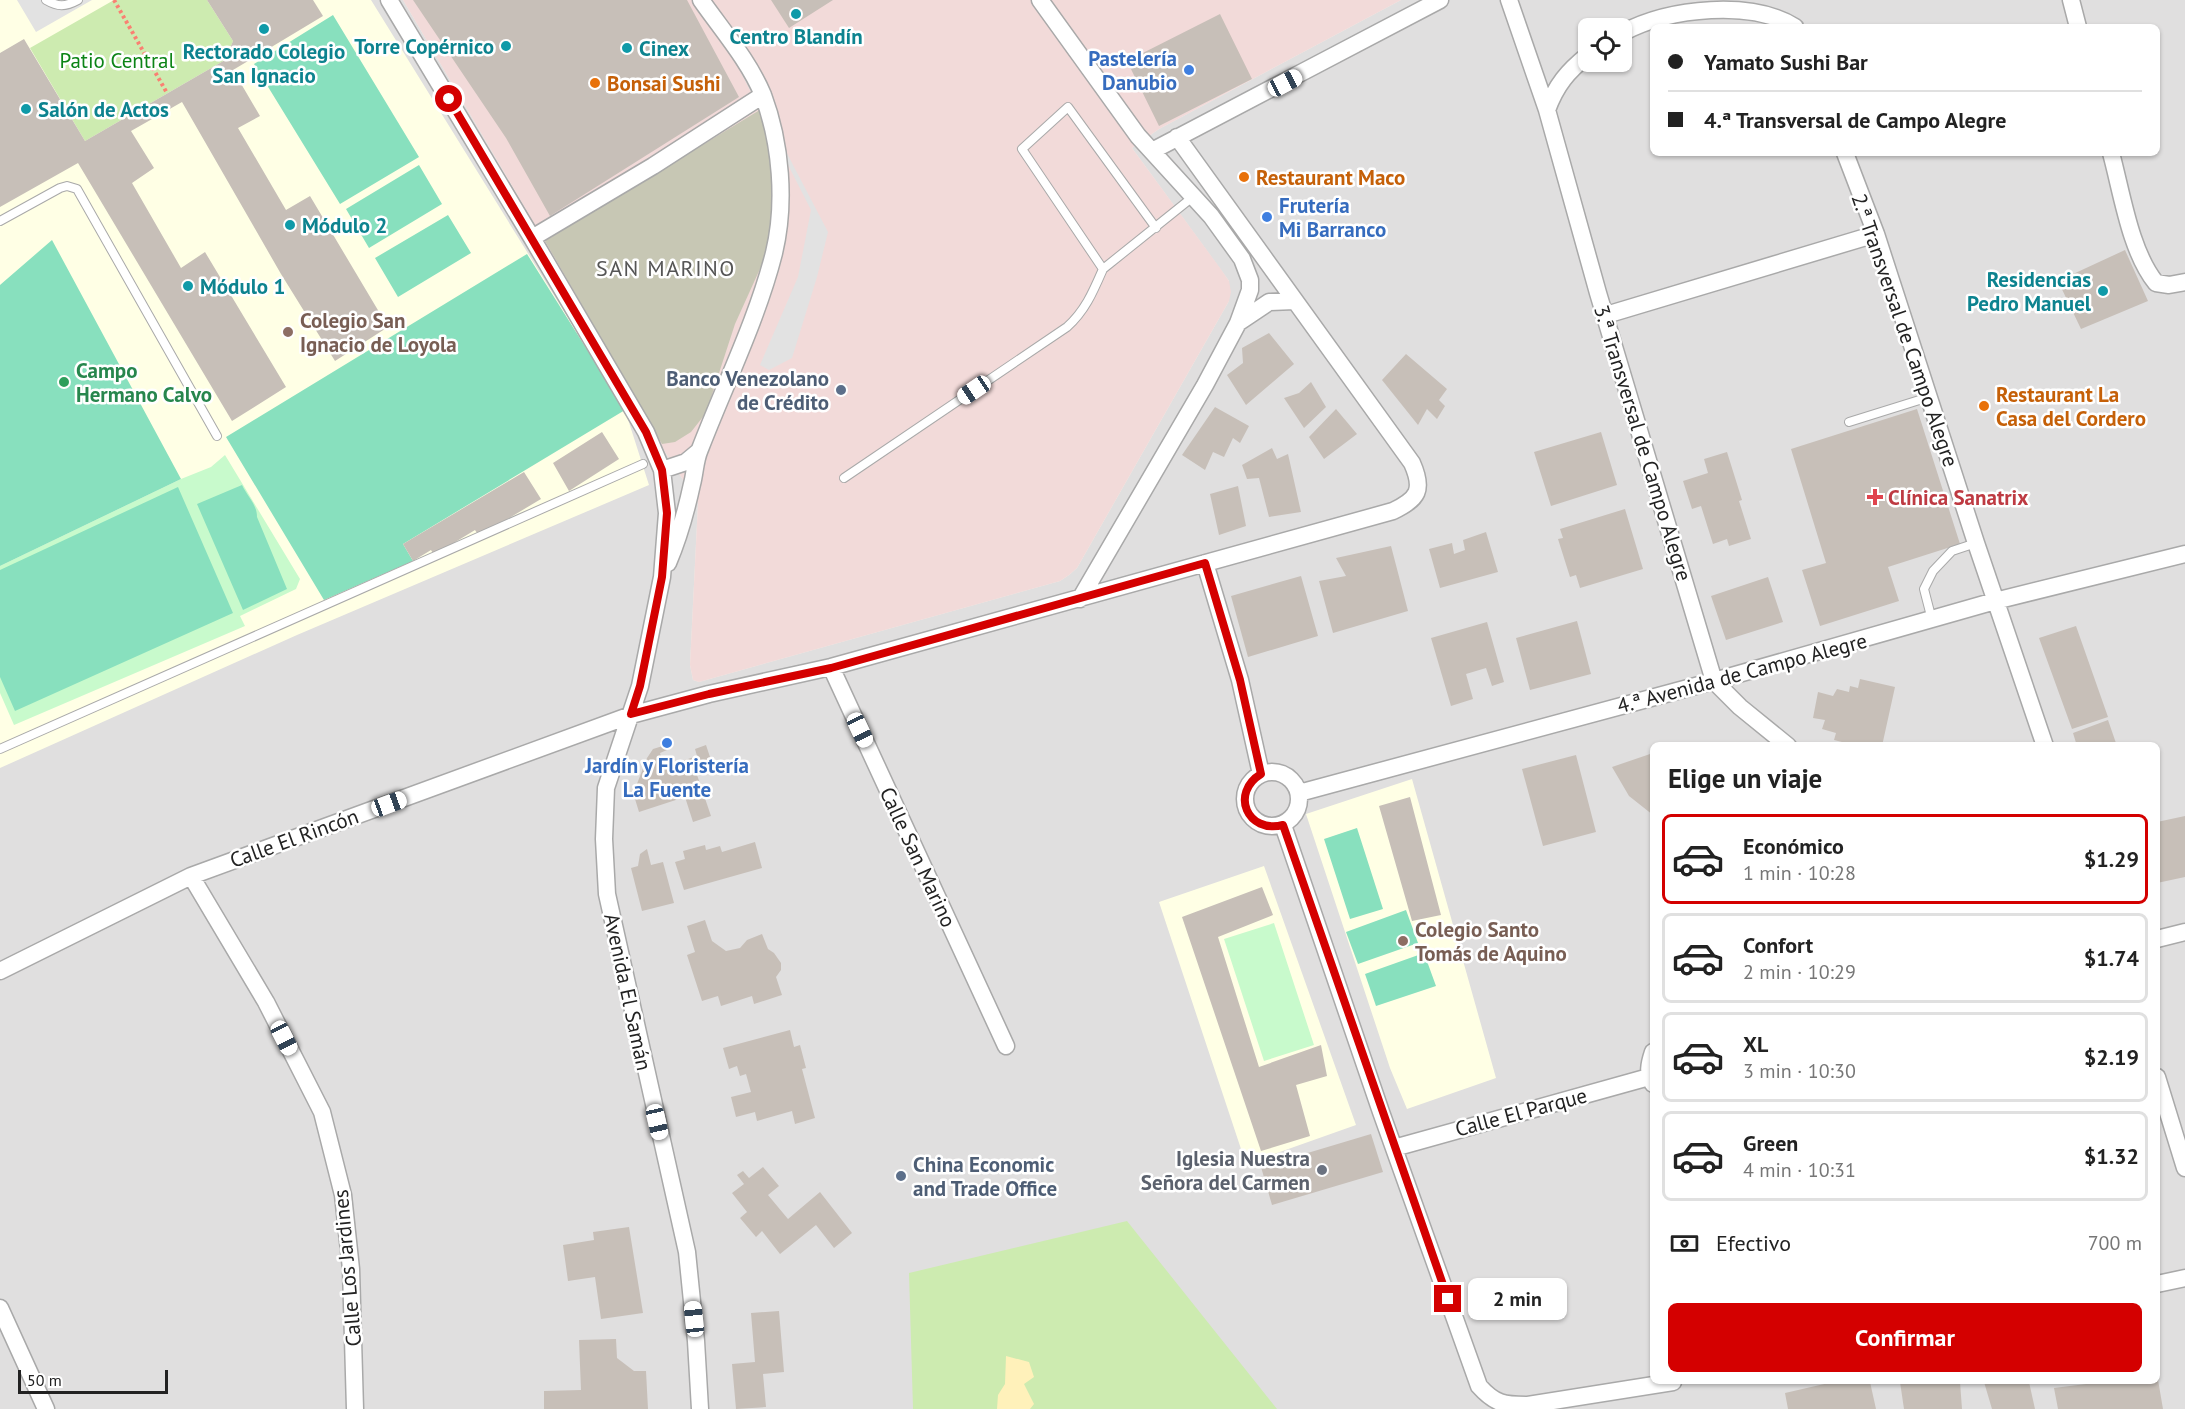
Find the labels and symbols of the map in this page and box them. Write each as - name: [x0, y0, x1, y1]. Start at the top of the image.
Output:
- marker: Centro Blandín: [789, 7, 803, 21]
- marker: Rectorado Colegio San Ignacio: [257, 22, 271, 36]
- place label: Centro Blandín: [729, 23, 863, 50]
- place label: Torre Copérnico: [354, 33, 494, 60]
- place label: Cinex: [639, 35, 689, 62]
- place label: Rectorado Colegio San Ignacio: [183, 38, 345, 89]
- marker: Torre Copérnico: [499, 39, 513, 53]
- marker: Cinex: [620, 41, 634, 55]
- place label: Pastelería Danubio: [1088, 45, 1177, 96]
- park label: Patio Central: [59, 47, 175, 74]
- marker: Pastelería Danubio: [1182, 63, 1196, 77]
- car: [1265, 67, 1305, 99]
- place label: Bonsai Sushi: [607, 70, 721, 97]
- marker: Bonsai Sushi: [588, 76, 602, 90]
- route start: [435, 85, 462, 112]
- place label: Salón de Actos: [38, 96, 169, 123]
- marker: Salón de Actos: [19, 102, 33, 116]
- place label: Restaurant Maco: [1256, 164, 1405, 191]
- marker: Restaurant Maco: [1237, 170, 1251, 184]
- street label: 2.ª Transversal de Campo Alegre: [1845, 190, 1965, 470]
- place label: Frutería Mi Barranco: [1279, 192, 1386, 243]
- marker: Frutería Mi Barranco: [1260, 210, 1274, 224]
- place label: Módulo 2: [302, 212, 387, 239]
- marker: Módulo 2: [283, 218, 297, 232]
- district label: SAN MARINO: [596, 254, 736, 282]
- place label: Residencias Pedro Manuel: [1967, 266, 2092, 317]
- place label: Módulo 1: [200, 273, 285, 300]
- marker: Módulo 1: [181, 279, 195, 293]
- marker: Residencias Pedro Manuel: [2096, 284, 2110, 298]
- street label: 3.ª Transversal de Campo Alegre: [1588, 302, 1698, 584]
- place label: Colegio San Ignacio de Loyola: [300, 307, 457, 358]
- marker: Colegio San Ignacio de Loyola: [281, 325, 295, 339]
- place label: Campo Hermano Calvo: [76, 357, 212, 408]
- place label: Banco Venezolano de Crédito: [666, 365, 829, 416]
- car: [954, 372, 994, 408]
- marker: Campo Hermano Calvo: [57, 375, 71, 389]
- place label: Restaurant La Casa del Cordero: [1996, 381, 2146, 432]
- marker: Banco Venezolano de Crédito: [834, 383, 848, 397]
- marker: Restaurant La Casa del Cordero: [1977, 399, 1991, 413]
- place label: Clínica Sanatrix: [1888, 484, 2028, 511]
- marker: Clínica Sanatrix: [1866, 488, 1884, 506]
- street label: 4.ª Avenida de Campo Alegre: [1614, 627, 1870, 719]
- car: [844, 710, 876, 750]
- marker: Jardín y Floristería La Fuente: [660, 736, 674, 750]
- place label: Jardín y Floristería La Fuente: [584, 752, 749, 803]
- street label: Calle San Marino: [874, 783, 962, 931]
- car: [369, 789, 409, 819]
- street label: Calle El Rincón: [226, 802, 362, 874]
- street label: Avenida El Samán: [598, 911, 658, 1073]
- place label: Colegio Santo Tomás de Aquino: [1415, 916, 1567, 967]
- marker: Colegio Santo Tomás de Aquino: [1396, 934, 1410, 948]
- car: [268, 1018, 300, 1058]
- street label: Calle El Parque: [1452, 1081, 1590, 1143]
- car: [644, 1102, 670, 1142]
- place label: Iglesia Nuestra Señora del Carmen: [1141, 1145, 1310, 1196]
- place label: China Economic and Trade Office: [913, 1151, 1057, 1202]
- marker: Iglesia Nuestra Señora del Carmen: [1315, 1163, 1329, 1177]
- marker: China Economic and Trade Office: [894, 1169, 908, 1183]
- street label: Calle Los Jardines: [327, 1188, 367, 1348]
- callout: 2 min: [1469, 1278, 1568, 1320]
- route end: [1434, 1285, 1461, 1312]
- car: [683, 1300, 705, 1338]
- scale bar: [18, 1367, 168, 1394]

